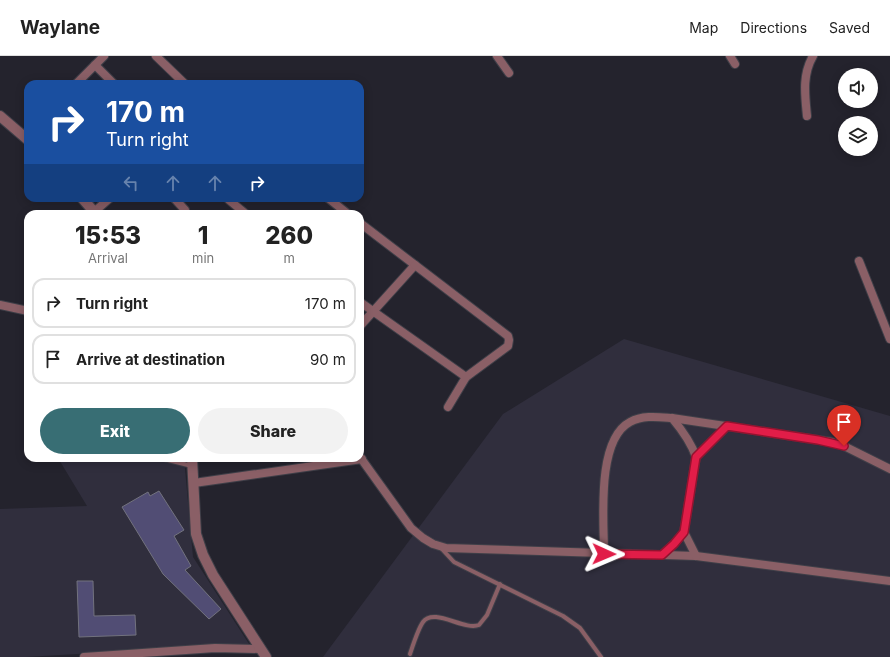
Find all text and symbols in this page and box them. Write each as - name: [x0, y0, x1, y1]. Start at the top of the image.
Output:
- text: Waylane: [20, 16, 100, 39]
- text: Map: [689, 19, 718, 36]
- text: Directions: [740, 19, 807, 36]
- text: Saved: [829, 19, 870, 36]
- map controls: [838, 68, 878, 156]
- button: sound: [838, 68, 878, 108]
- text: 170 m: [106, 95, 185, 129]
- icon: right: [40, 96, 92, 148]
- button: layers: [838, 116, 878, 156]
- text: Turn right: [106, 129, 189, 150]
- icon: left: [120, 172, 142, 194]
- icon: ahead: [162, 172, 184, 194]
- icon: ahead: [204, 172, 226, 194]
- icon: right: [246, 172, 268, 194]
- text: 15:53: [75, 221, 141, 250]
- text: 1: [198, 221, 208, 250]
- text: 260: [265, 221, 313, 250]
- text: Arrival: [88, 250, 128, 266]
- text: min: [192, 250, 214, 266]
- text: m: [283, 250, 295, 266]
- icon: right: [42, 292, 64, 314]
- text: Turn right: [76, 294, 148, 313]
- text: 170 m: [305, 294, 346, 313]
- icon: arrive: [42, 348, 64, 370]
- text: Arrive at destination: [76, 350, 225, 369]
- text: 90 m: [310, 350, 346, 369]
- pin: [827, 405, 861, 446]
- button: Exit: [40, 408, 190, 454]
- button: Share: [198, 408, 348, 454]
- icon: arrive: [833, 411, 855, 433]
- position arrow: [583, 533, 625, 575]

